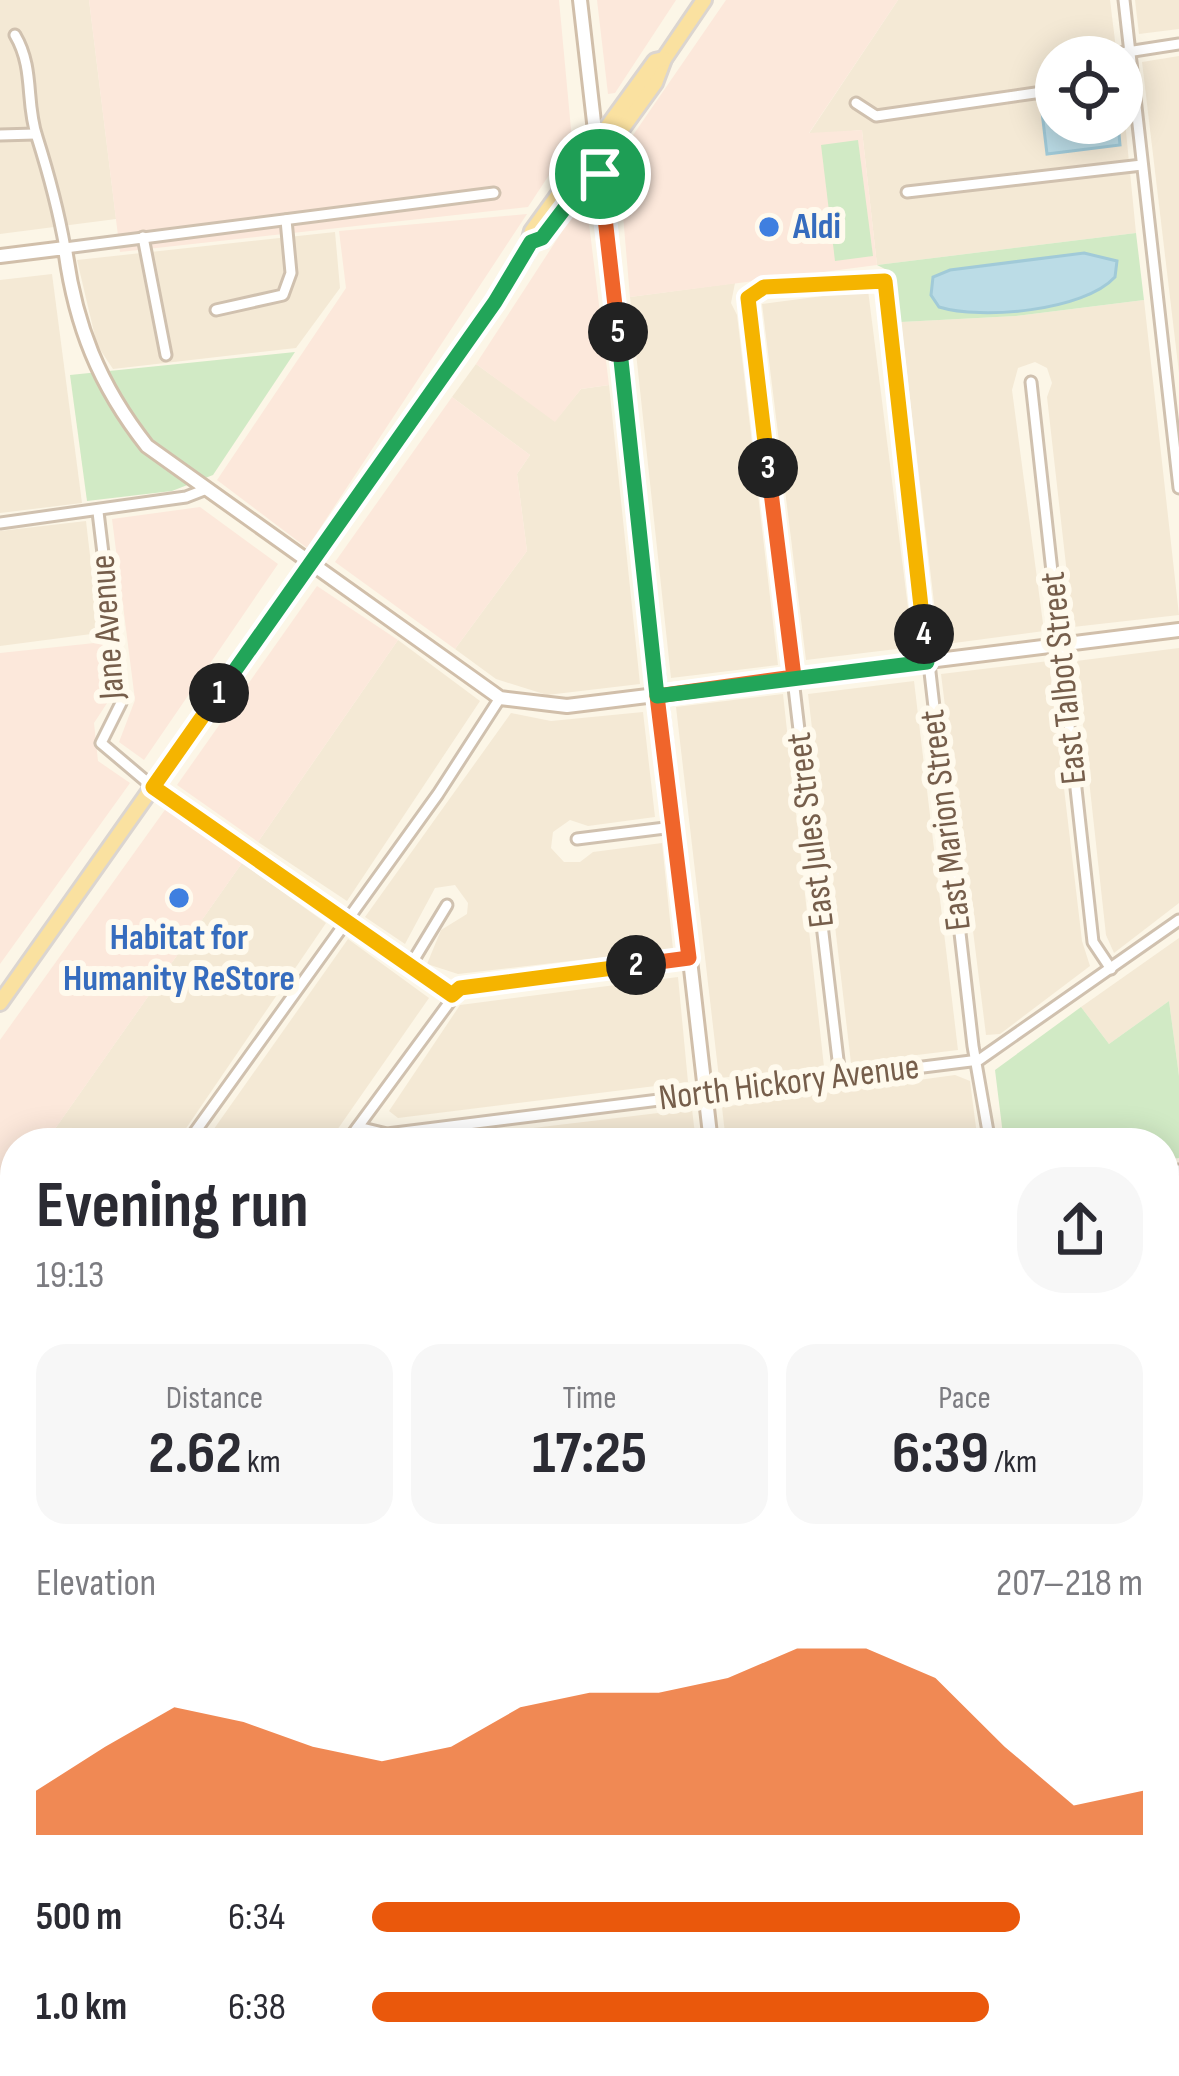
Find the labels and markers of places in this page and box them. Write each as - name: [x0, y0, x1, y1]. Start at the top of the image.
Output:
- pin: [549, 123, 651, 225]
- place label: Aldi: [792, 206, 841, 249]
- marker: Aldi: [756, 214, 782, 240]
- pin: 5: [588, 302, 648, 362]
- pin: 3: [738, 438, 798, 498]
- pin: 4: [894, 604, 954, 664]
- pin: 1: [189, 663, 249, 723]
- marker: Habitat for Humanity ReStore: [166, 885, 192, 911]
- place label: Habitat for Humanity ReStore: [63, 917, 295, 1001]
- pin: 2: [606, 935, 666, 995]

